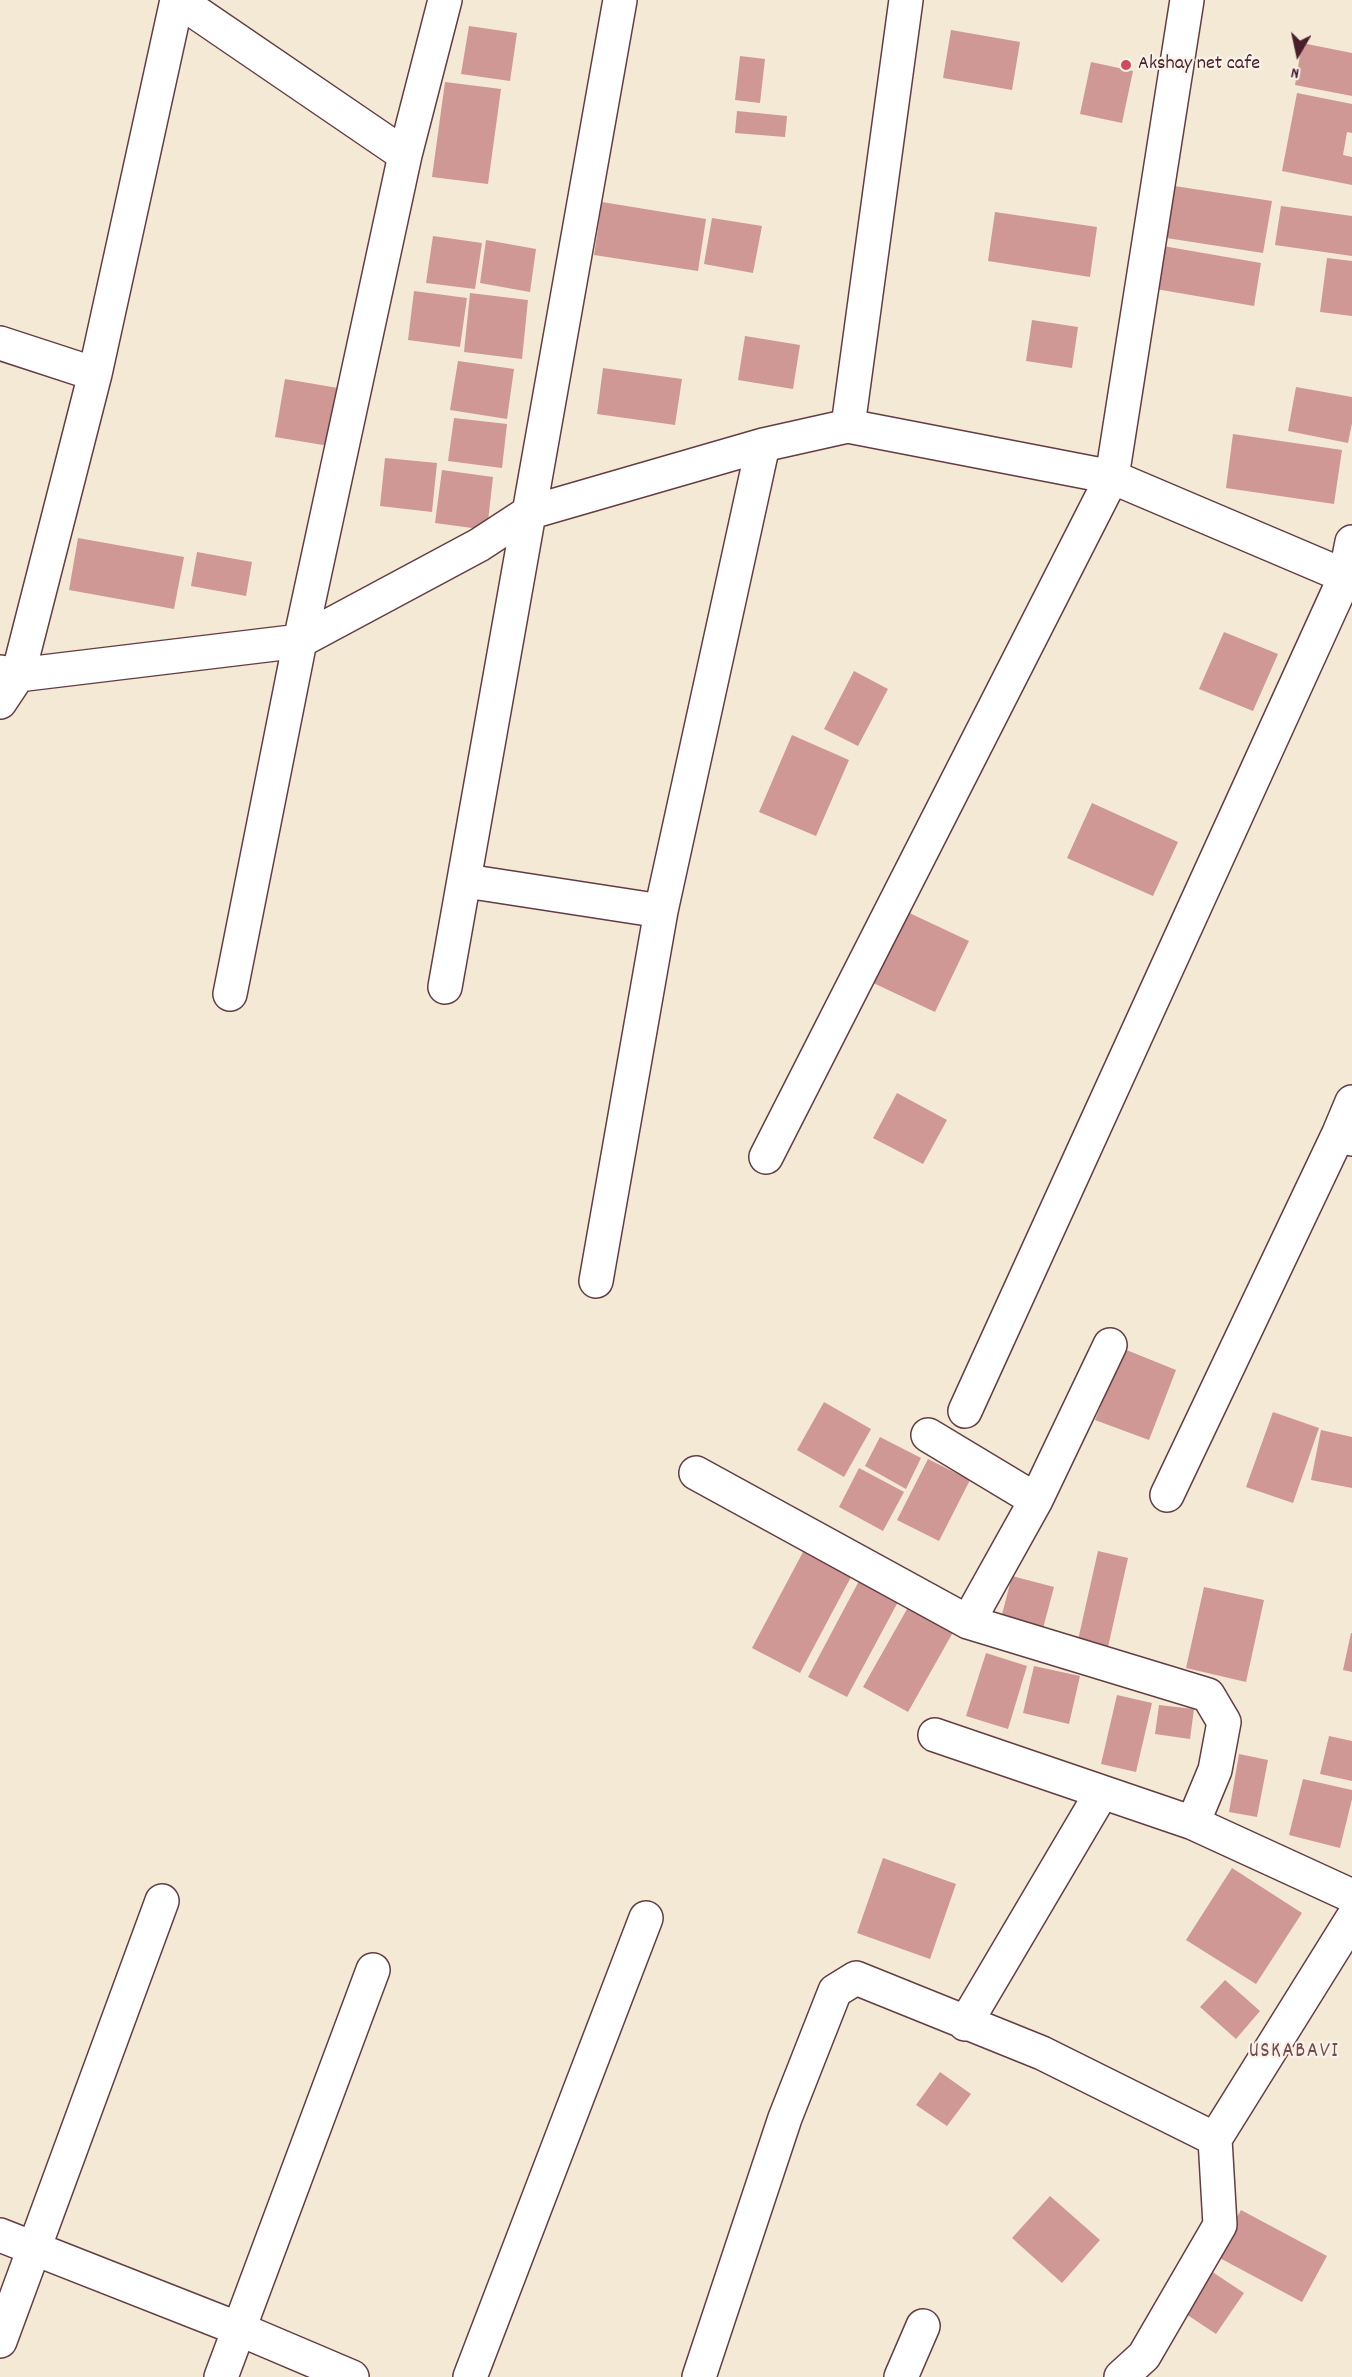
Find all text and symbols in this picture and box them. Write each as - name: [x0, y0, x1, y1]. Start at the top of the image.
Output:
- north arrow: [1268, 24, 1328, 84]
- place label: Akshay net cafe: [1138, 53, 1260, 77]
- marker: Akshay net cafe: [1119, 58, 1133, 72]
- text: N: [1289, 60, 1301, 84]
- district label: USKABAVI: [1249, 2040, 1339, 2066]

